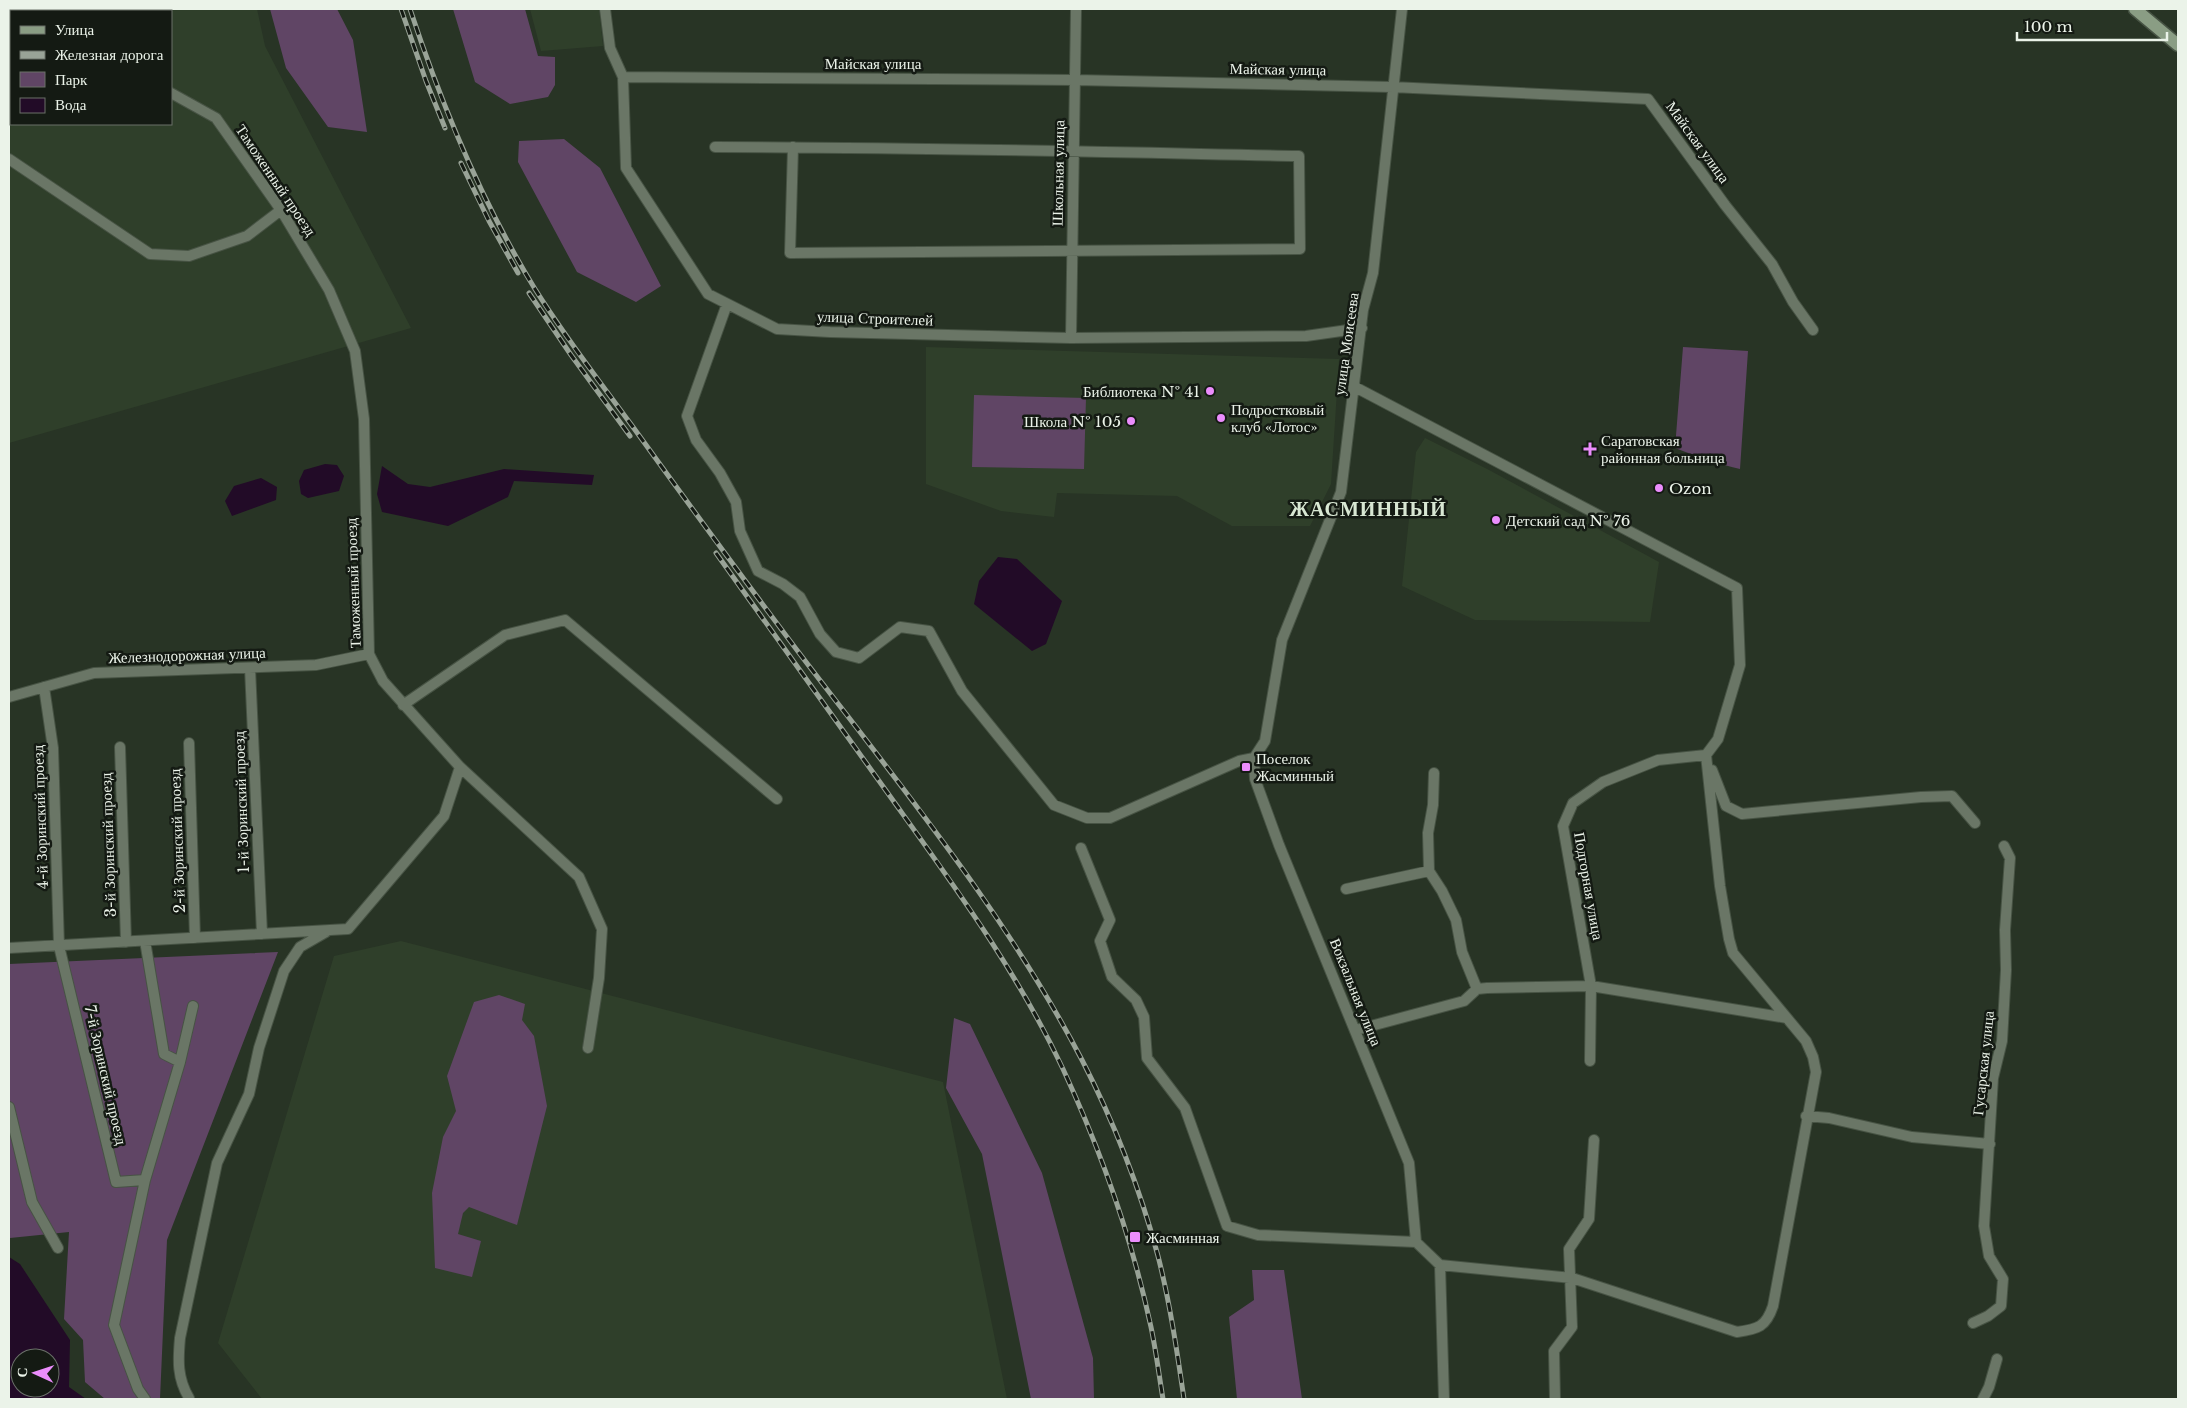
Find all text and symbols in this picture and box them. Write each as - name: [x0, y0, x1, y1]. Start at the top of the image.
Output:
- legend: [10, 10, 172, 125]
- scale bar: [2017, 10, 2167, 42]
- text: 100 m: [2024, 17, 2073, 36]
- text: Улица: [55, 20, 94, 39]
- text: Железная дорога: [55, 45, 164, 64]
- street label: Майская улица: [825, 54, 922, 73]
- street label: Майская улица: [1230, 59, 1327, 79]
- text: Парк: [55, 70, 88, 89]
- text: Вода: [55, 95, 87, 114]
- street label: Майская улица: [1662, 97, 1734, 187]
- street label: Школьная улица: [1048, 119, 1068, 226]
- street label: Таможенный проезд: [232, 121, 321, 240]
- street label: улица Моисеева: [1329, 291, 1363, 397]
- street label: улица Строителей: [817, 306, 933, 330]
- place label: Библиотека № 41: [1083, 382, 1200, 401]
- marker: Библиотека № 41: [1204, 385, 1216, 397]
- place label: Подростковый клуб «Лотос»: [1231, 400, 1324, 436]
- place label: Школа № 105: [1024, 412, 1121, 431]
- marker: Подростковый клуб «Лотос»: [1215, 412, 1227, 424]
- marker: Школа № 105: [1125, 415, 1137, 427]
- place label: Саратовская районная больница: [1601, 431, 1725, 467]
- marker: Саратовская районная больница: [1583, 442, 1597, 456]
- place label: Ozon: [1669, 479, 1712, 498]
- marker: Ozon: [1653, 482, 1665, 494]
- district label: ЖАСМИННЫЙ: [1289, 497, 1447, 521]
- place label: Детский сад № 76: [1506, 511, 1630, 530]
- marker: Детский сад № 76: [1490, 514, 1502, 526]
- street label: Таможенный проезд: [341, 517, 365, 649]
- street label: Железнодорожная улица: [108, 643, 266, 667]
- street label: 1-й Зоринский проезд: [229, 730, 253, 873]
- street label: 4-й Зоринский проезд: [28, 744, 52, 889]
- place label: Поселок Жасминный: [1256, 749, 1334, 785]
- marker: Поселок Жасминный: [1240, 761, 1252, 773]
- street label: 2-й Зоринский проезд: [165, 768, 189, 914]
- street label: 3-й Зоринский проезд: [96, 772, 120, 918]
- street label: Подгорная улица: [1570, 831, 1608, 942]
- street label: Вокзальная улица: [1326, 935, 1386, 1049]
- street label: 7-й Зоринский проезд: [81, 1003, 131, 1147]
- street label: Гусарская улица: [1968, 1009, 1998, 1116]
- place label: Жасминная: [1146, 1228, 1220, 1247]
- marker: Жасминная: [1128, 1230, 1142, 1244]
- north arrow: [10, 1348, 60, 1398]
- text: С: [13, 1367, 31, 1378]

